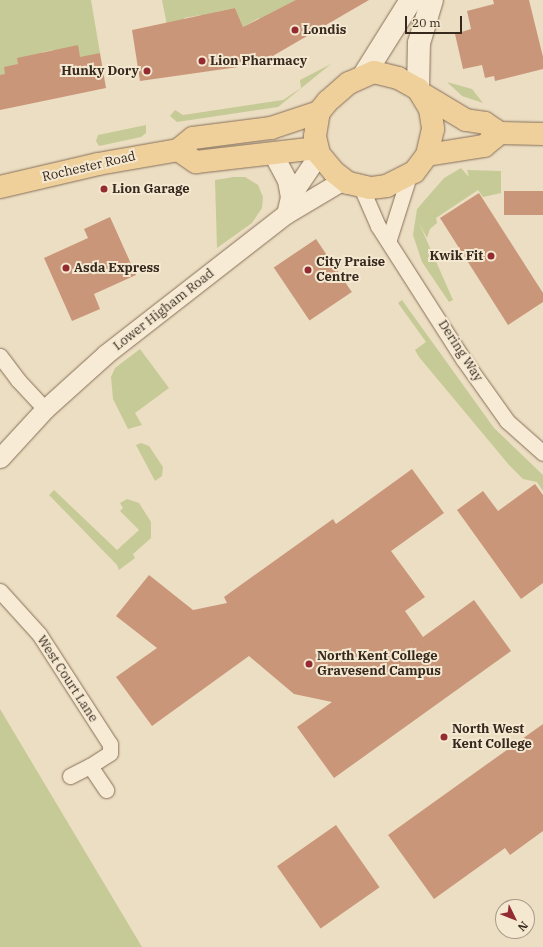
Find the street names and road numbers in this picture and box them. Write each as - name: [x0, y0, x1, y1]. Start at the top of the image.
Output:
- street label: Rochester Road: [41, 149, 137, 185]
- street label: Lower Higham Road: [110, 266, 218, 354]
- street label: Dering Way: [434, 317, 486, 385]
- street label: West Court Lane: [33, 633, 101, 725]

